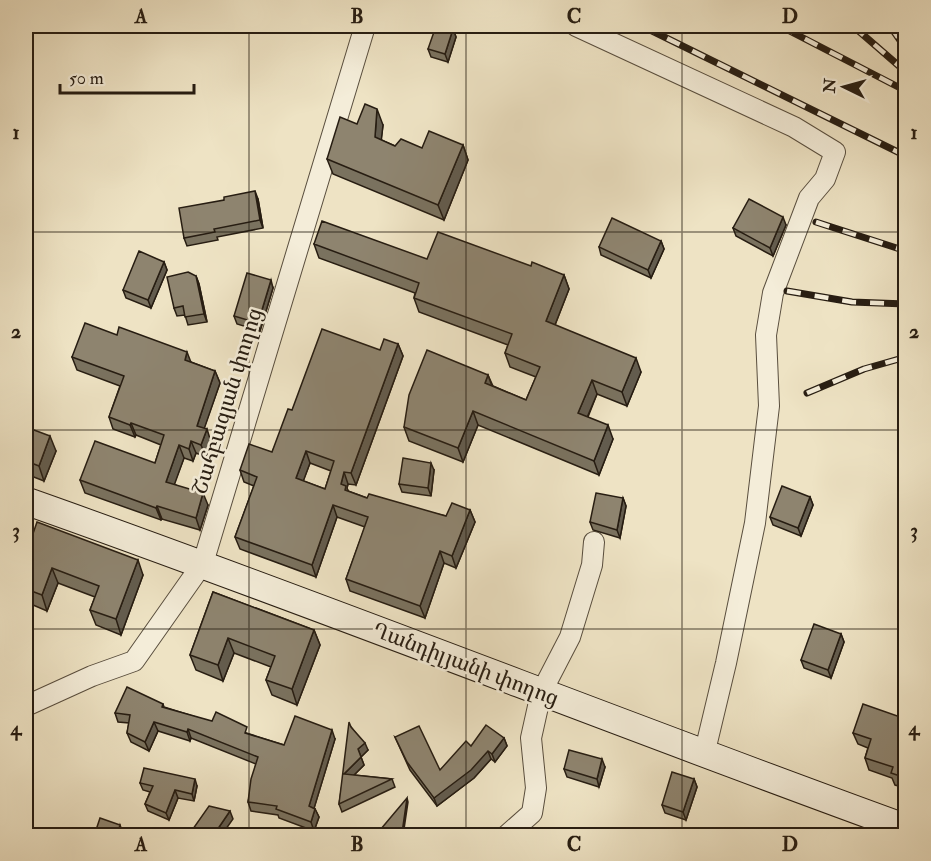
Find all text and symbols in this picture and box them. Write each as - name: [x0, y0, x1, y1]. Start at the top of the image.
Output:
- text: A: [134, 4, 148, 29]
- text: B: [350, 4, 364, 29]
- text: C: [567, 4, 581, 29]
- text: D: [782, 4, 798, 29]
- scale bar: [60, 57, 194, 95]
- north arrow: [814, 57, 874, 117]
- text: 50 m: [69, 67, 104, 90]
- text: N: [819, 77, 841, 95]
- text: 1: [12, 120, 20, 145]
- text: 1: [910, 120, 918, 145]
- street label: Շահբազյան փողոց: [186, 305, 269, 497]
- text: 2: [11, 319, 21, 344]
- text: 2: [909, 319, 919, 344]
- text: 3: [12, 518, 20, 543]
- text: 3: [910, 518, 918, 543]
- street label: Ղանդիլյանի փողոց: [369, 617, 563, 712]
- text: 4: [10, 716, 23, 741]
- text: 4: [908, 716, 921, 741]
- text: A: [134, 832, 148, 857]
- text: B: [350, 832, 364, 857]
- text: C: [567, 832, 581, 857]
- text: D: [782, 832, 798, 857]

